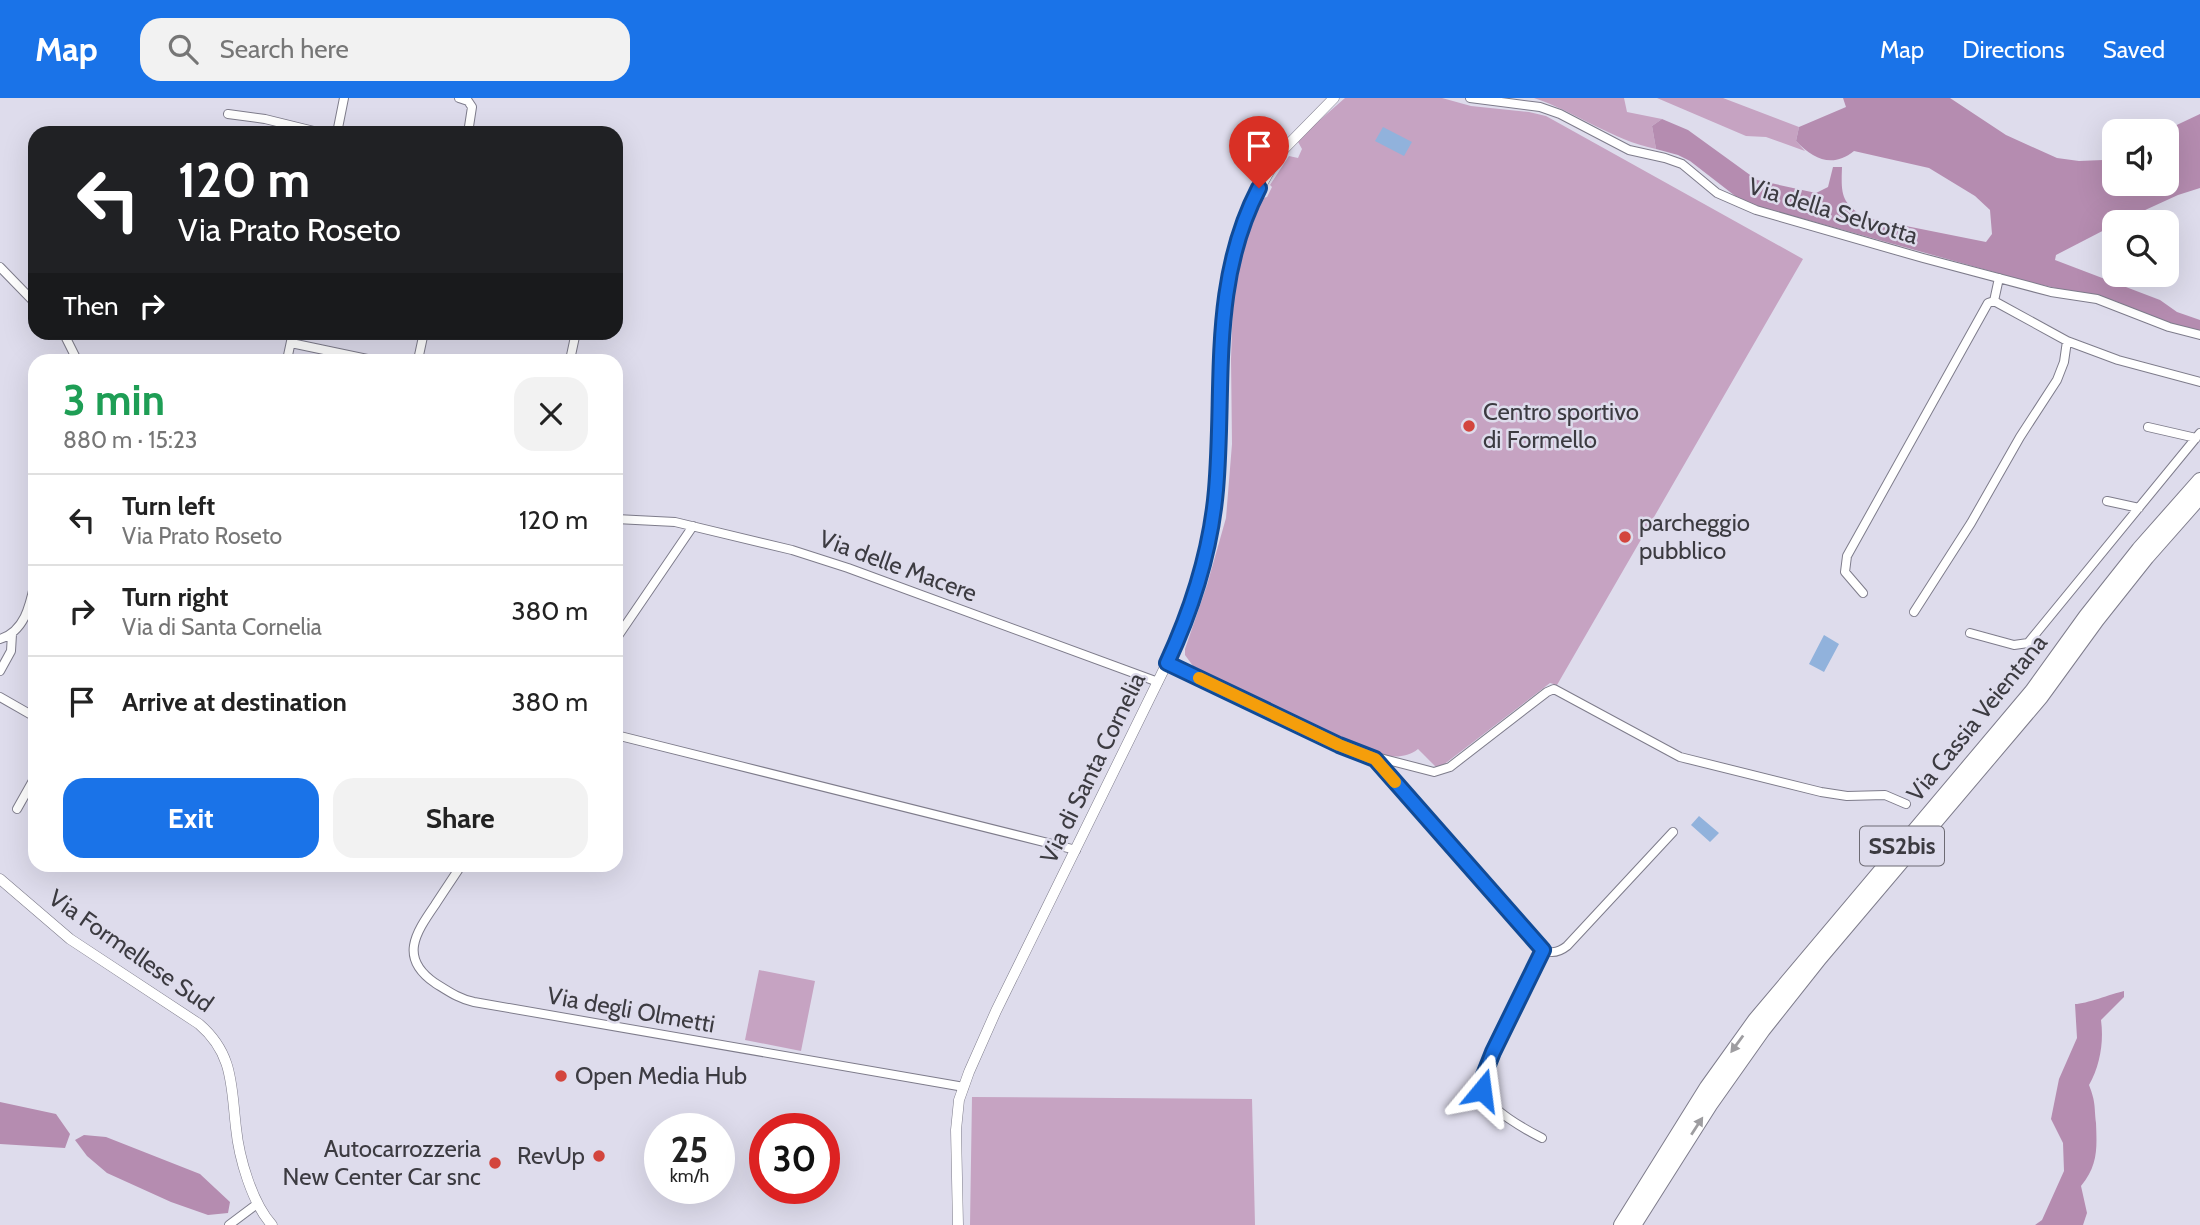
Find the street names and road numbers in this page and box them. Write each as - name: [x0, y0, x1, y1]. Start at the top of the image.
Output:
- street label: Via della Selvotta: [1745, 171, 1922, 250]
- street label: Via delle Macere: [815, 524, 981, 607]
- street label: Via Cassia Veientana: [1900, 628, 2053, 807]
- street label: Via di Santa Cornelia: [1034, 667, 1151, 868]
- road number: SS2bis: [1860, 826, 1944, 866]
- street label: Via Formellese Sud: [43, 883, 219, 1018]
- street label: Via degli Olmetti: [545, 980, 717, 1039]

